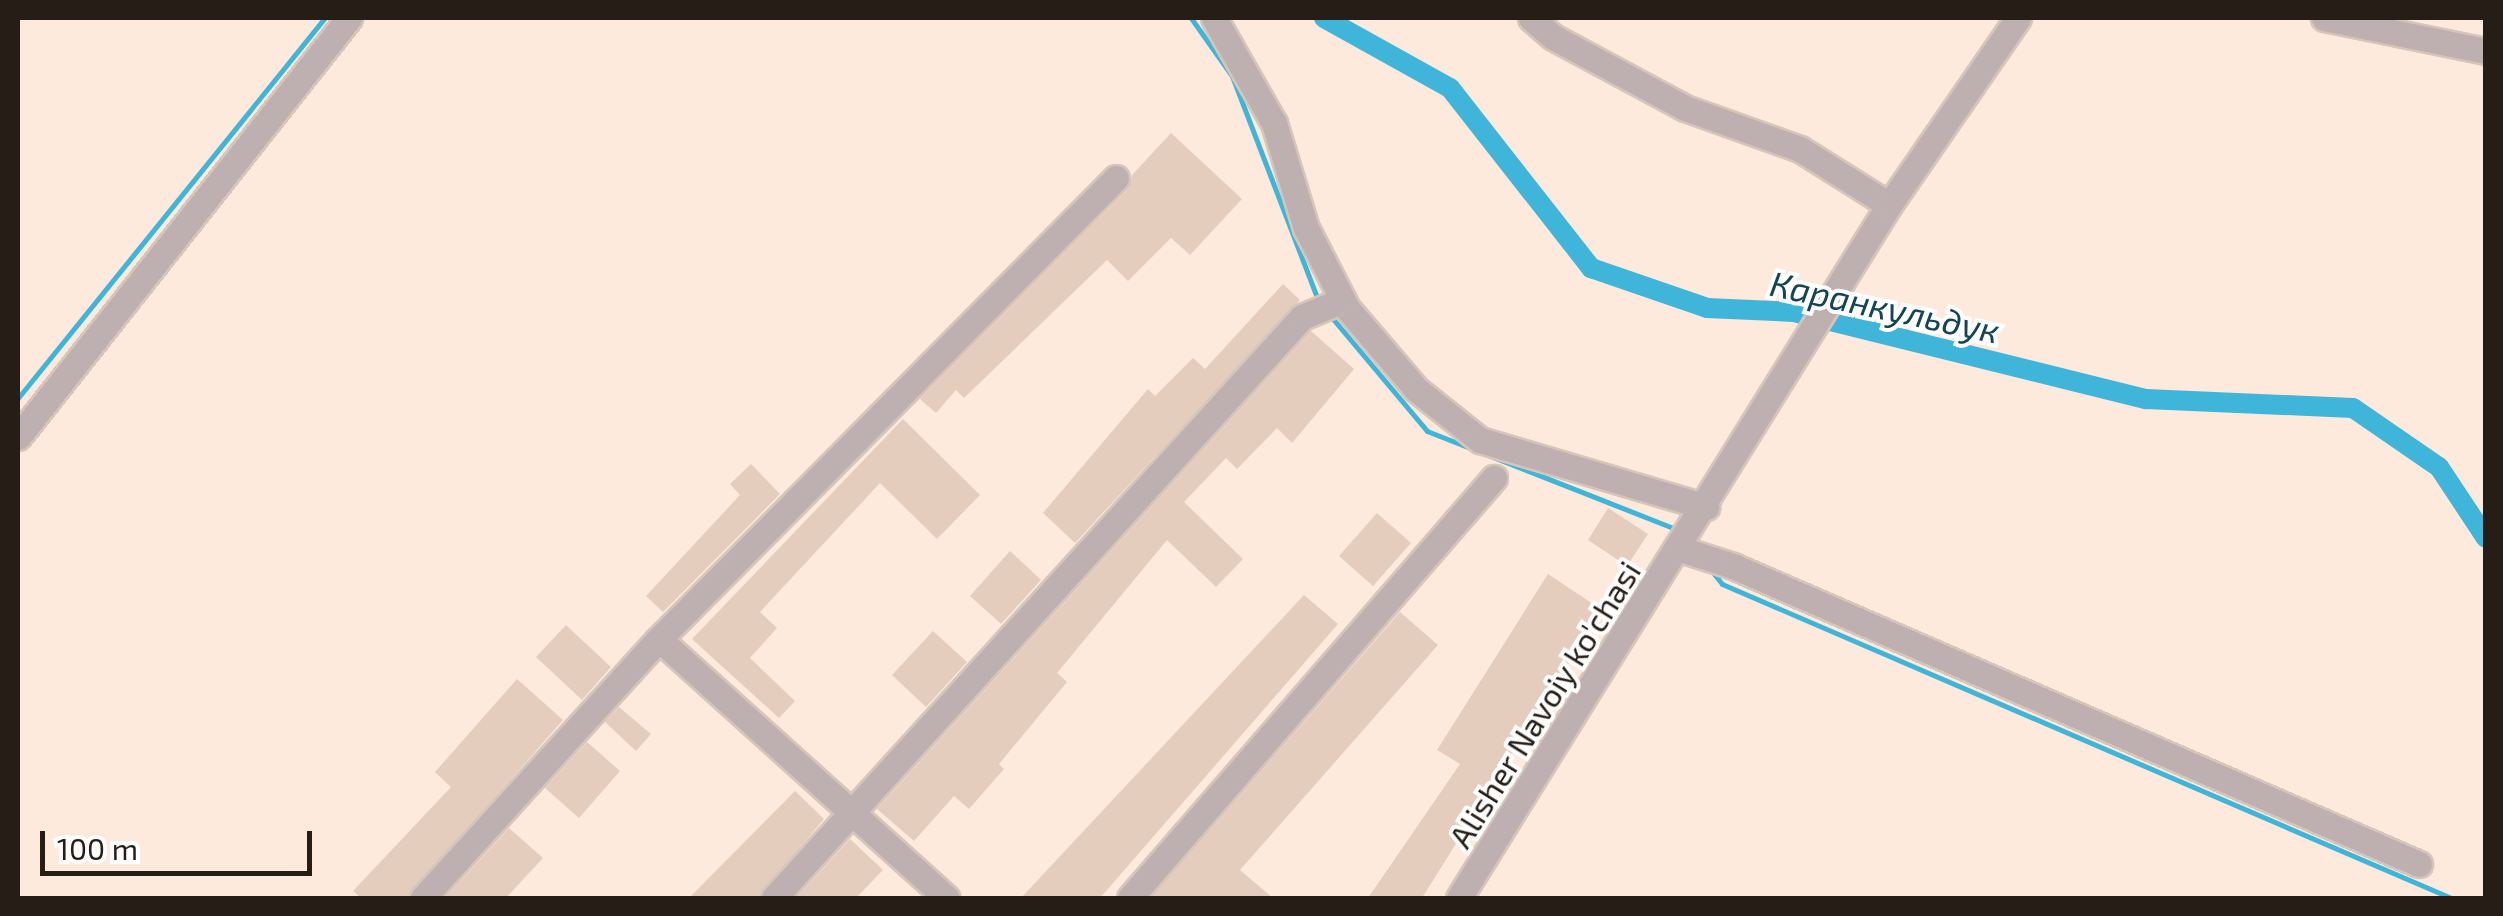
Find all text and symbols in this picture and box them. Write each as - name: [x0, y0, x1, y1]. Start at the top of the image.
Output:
- water label: Каранкульдук: [1767, 261, 2003, 351]
- street label: Alisher Navoiy ko'chasi: [1440, 553, 1648, 855]
- scale bar: [45, 811, 318, 873]
- text: 100 m: [57, 830, 138, 866]

